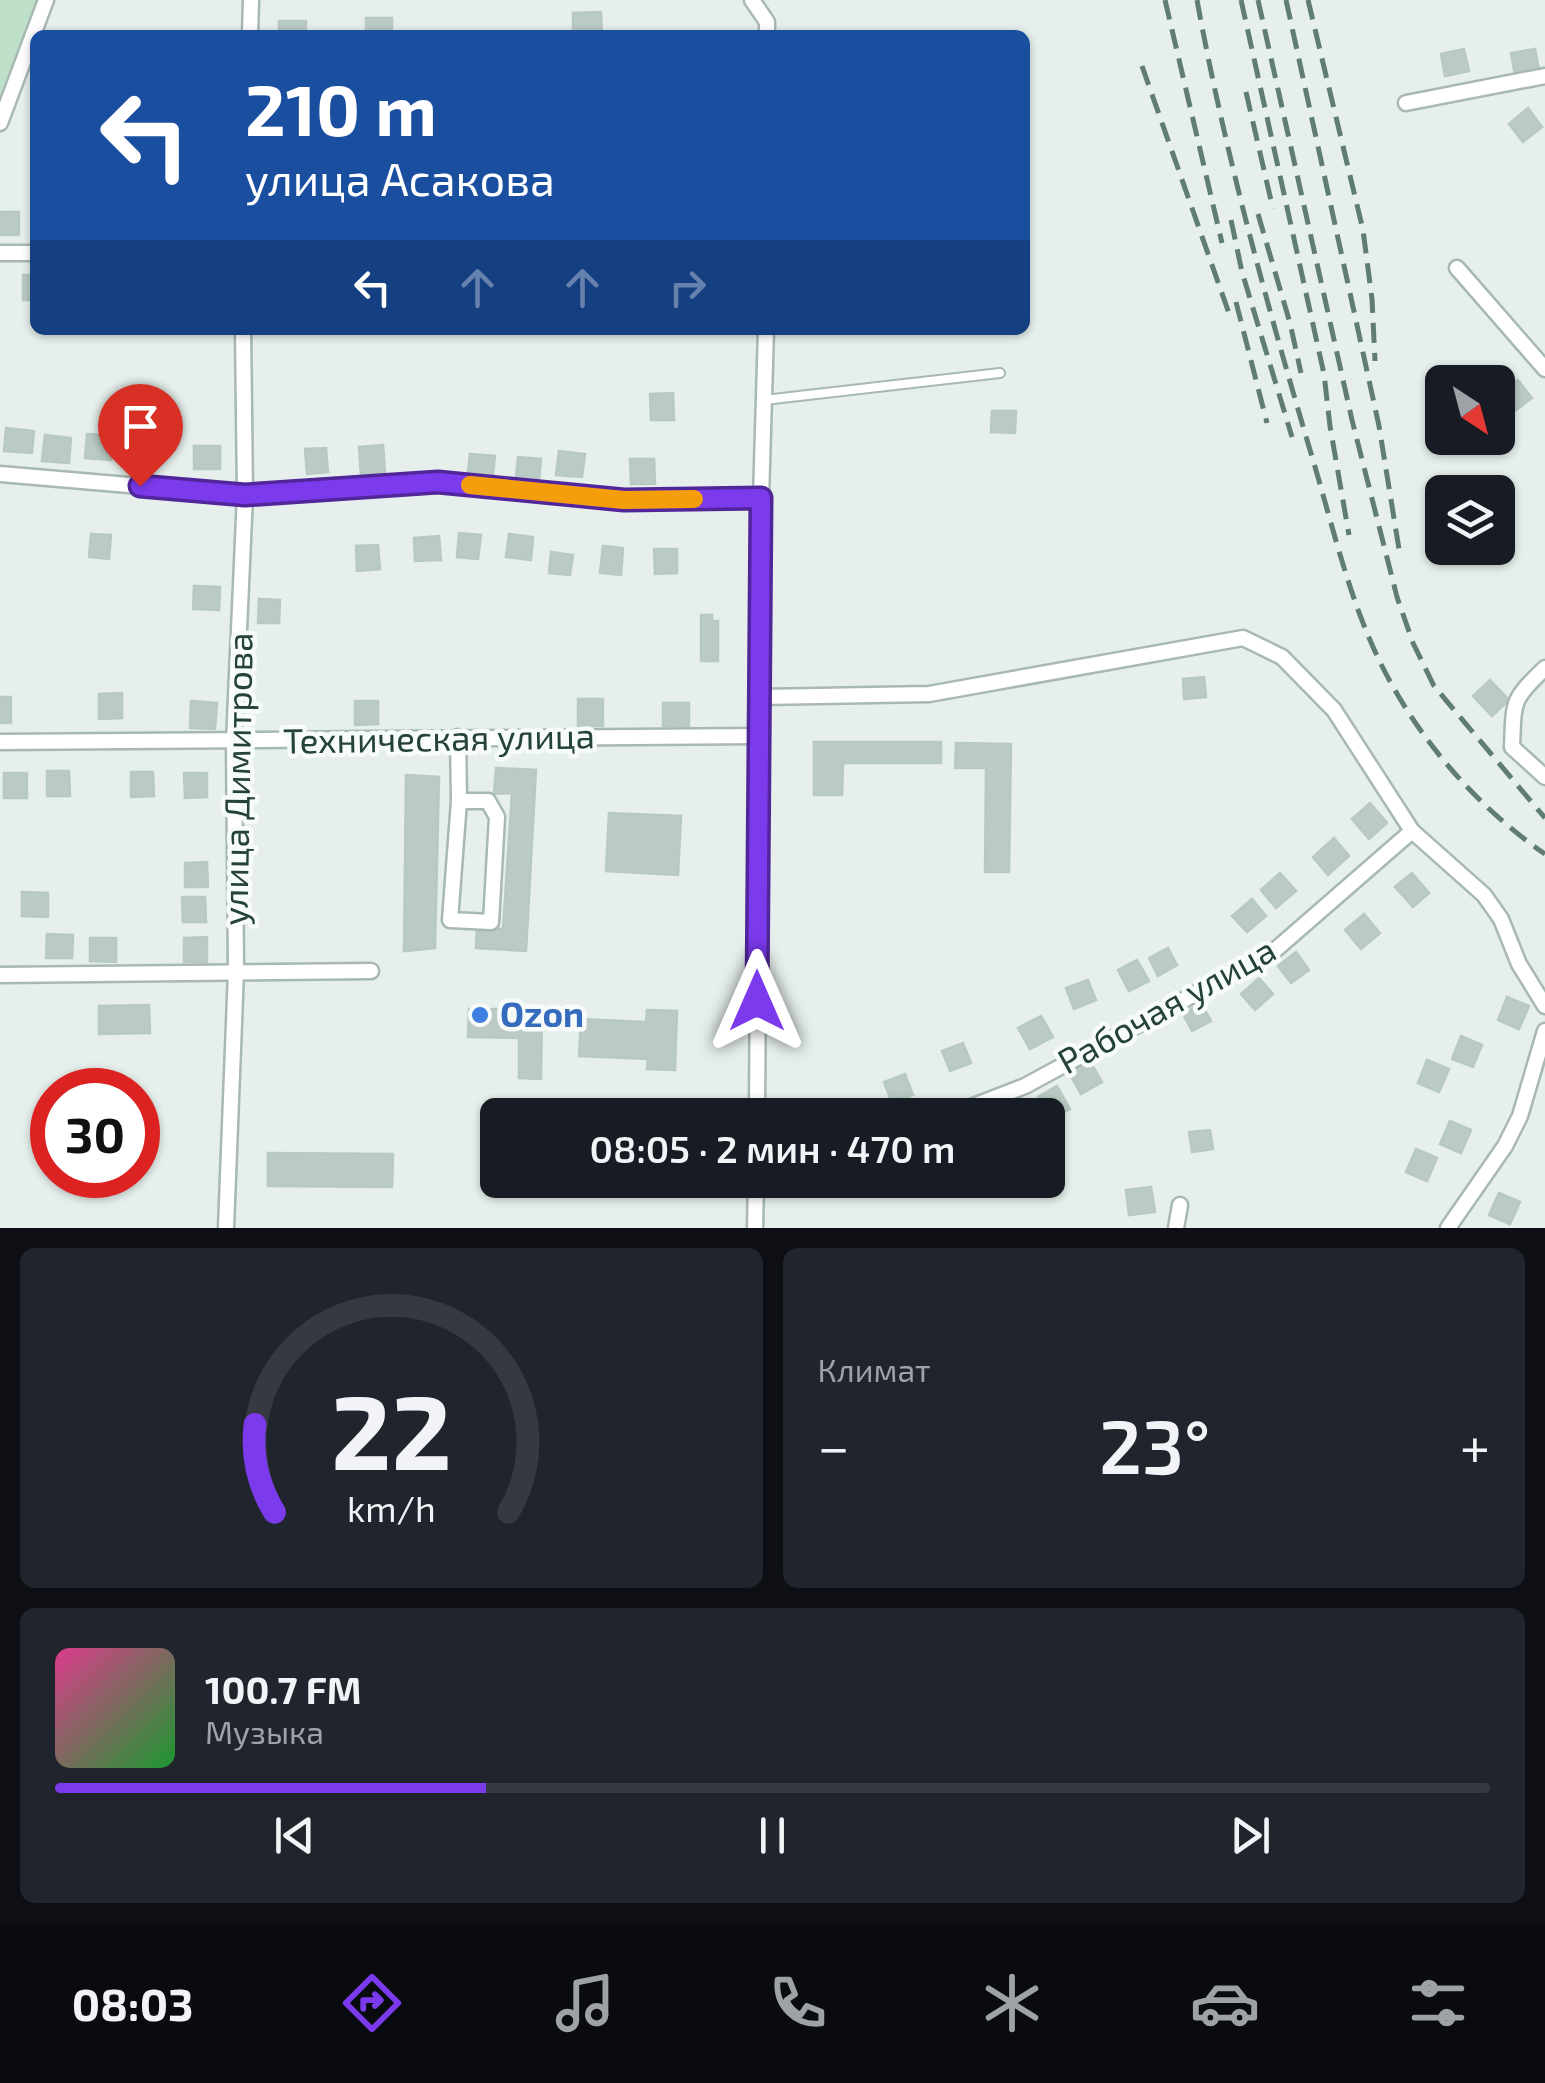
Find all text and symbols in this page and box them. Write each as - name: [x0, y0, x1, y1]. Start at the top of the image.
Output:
- text: 210 m: [245, 66, 437, 150]
- icon: left: [80, 70, 210, 200]
- text: улица Асакова: [245, 151, 555, 205]
- icon: left: [345, 260, 400, 315]
- icon: ahead: [450, 260, 505, 315]
- icon: ahead: [555, 260, 610, 315]
- icon: right: [660, 260, 715, 315]
- north arrow: [1425, 365, 1515, 455]
- map controls: [1425, 365, 1515, 565]
- pin: [98, 384, 183, 487]
- icon: arrive: [113, 399, 168, 454]
- button: layers: [1425, 475, 1515, 565]
- street label: улица Димитрова: [212, 632, 261, 926]
- street label: Техническая улица: [283, 713, 595, 762]
- street label: Рабочая улица: [1050, 927, 1283, 1082]
- position arrow: [705, 949, 809, 1053]
- place label: Ozon: [500, 992, 584, 1034]
- marker: Ozon: [469, 1004, 491, 1026]
- speed limit sign: 30: [30, 1068, 160, 1198]
- text: 08:05 · 2 мин · 470 m: [589, 1125, 956, 1171]
- text: Климат: [818, 1350, 931, 1388]
- text: 22: [331, 1366, 452, 1491]
- text: 23°: [1099, 1399, 1210, 1489]
- text: −: [818, 1412, 850, 1478]
- text: +: [1460, 1412, 1490, 1478]
- text: km/h: [347, 1486, 436, 1529]
- text: 100.7 FM: [205, 1666, 362, 1712]
- text: Музыка: [205, 1712, 324, 1750]
- icon: previous: [267, 1808, 322, 1863]
- icon: pause: [745, 1808, 800, 1863]
- icon: next: [1223, 1808, 1278, 1863]
- icon: directions: [337, 1968, 407, 2038]
- icon: music: [550, 1968, 620, 2038]
- icon: phone: [763, 1968, 833, 2038]
- icon: climate: [977, 1968, 1047, 2038]
- icon: car: [1190, 1968, 1260, 2038]
- icon: filters: [1403, 1968, 1473, 2038]
- text: 08:03: [72, 1976, 194, 2030]

